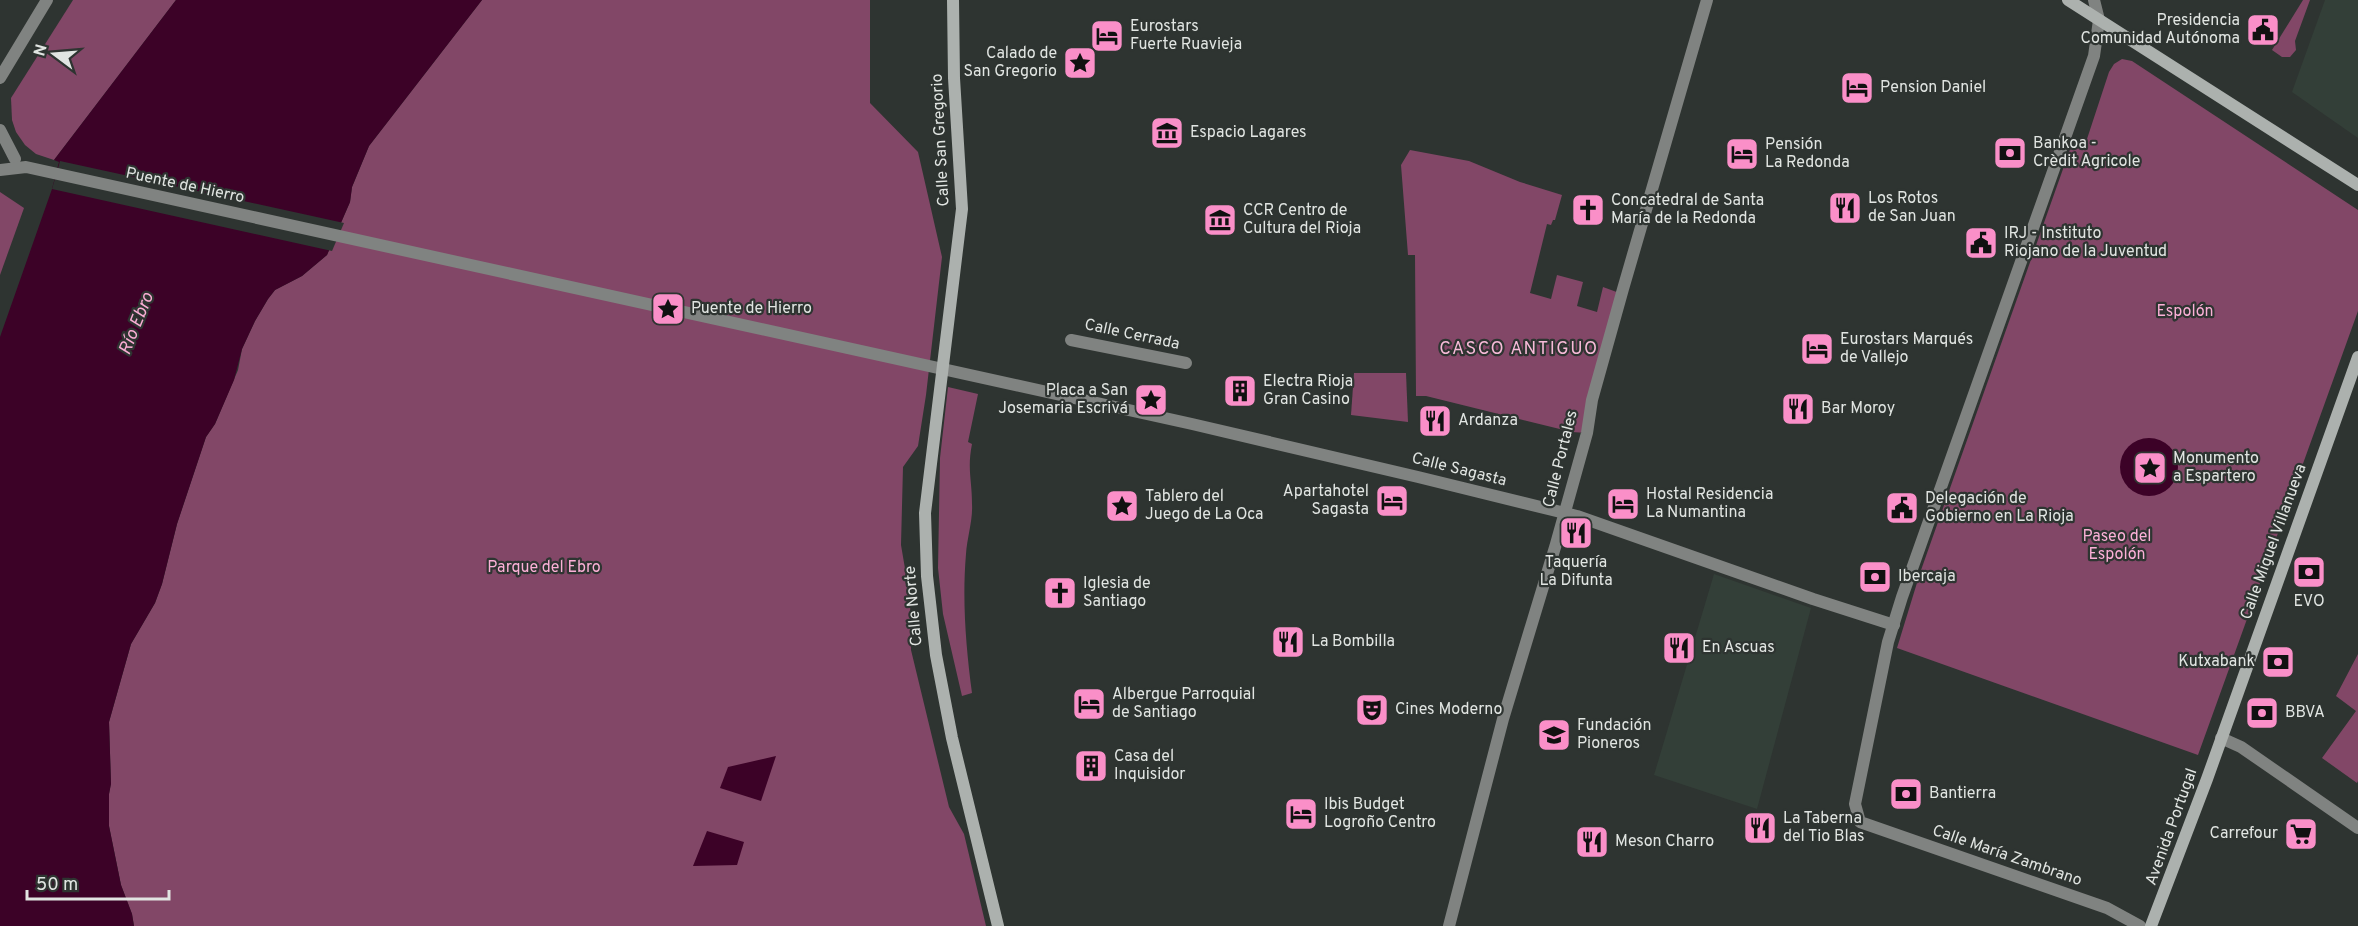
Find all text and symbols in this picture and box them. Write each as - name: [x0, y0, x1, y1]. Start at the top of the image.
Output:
- place label: Presidencia Comunidad Autónoma: [2080, 11, 2240, 49]
- public building icon: Presidencia Comunidad Autónoma: [2245, 12, 2281, 48]
- place label: Eurostars Fuerte Ruavieja: [1130, 17, 1242, 55]
- hotel icon: Eurostars Fuerte Ruavieja: [1089, 18, 1125, 54]
- north arrow: [24, 24, 84, 84]
- text: N: [30, 42, 53, 59]
- place label: Calado de San Gregorio: [963, 44, 1057, 82]
- place icon: Calado de San Gregorio: [1062, 45, 1098, 81]
- hotel icon: Pension Daniel: [1839, 70, 1875, 106]
- street label: Calle San Gregorio: [928, 73, 954, 207]
- place label: Pension Daniel: [1880, 78, 1986, 98]
- museum icon: Espacio Lagares: [1149, 115, 1185, 151]
- place label: Espacio Lagares: [1190, 123, 1307, 143]
- place label: Bankoa - Crèdit Agricole: [2033, 134, 2140, 172]
- place label: Pensión La Redonda: [1765, 135, 1850, 173]
- bank icon: Bankoa - Crèdit Agricole: [1992, 135, 2028, 171]
- hotel icon: Pensión La Redonda: [1724, 136, 1760, 172]
- street label: Puente de Hierro: [124, 164, 246, 208]
- place label: Los Rotos de San Juan: [1868, 189, 1956, 227]
- restaurant icon: Los Rotos de San Juan: [1827, 190, 1863, 226]
- place label: Concatedral de Santa María de la Redonda: [1611, 191, 1764, 229]
- church icon: Concatedral de Santa María de la Redonda: [1570, 192, 1606, 228]
- place label: CCR Centro de Cultura del Rioja: [1243, 201, 1361, 239]
- museum icon: CCR Centro de Cultura del Rioja: [1202, 202, 1238, 238]
- place label: IRJ - Instituto Riojano de la Juventud: [2004, 224, 2167, 262]
- public building icon: IRJ - Instituto Riojano de la Juventud: [1963, 225, 1999, 261]
- water label: Río Ebro: [114, 289, 160, 359]
- place icon: Puente de Hierro: [650, 291, 686, 327]
- place label: Puente de Hierro: [691, 299, 812, 319]
- park label: Espolón: [2156, 302, 2214, 322]
- street label: Calle Cerrada: [1083, 315, 1181, 355]
- place label: Eurostars Marqués de Vallejo: [1840, 330, 1973, 368]
- hotel icon: Eurostars Marqués de Vallejo: [1799, 331, 1835, 367]
- district label: CASCO ANTIGUO: [1439, 338, 1599, 361]
- place label: Electra Rioja Gran Casino: [1263, 372, 1353, 410]
- building icon: Electra Rioja Gran Casino: [1222, 373, 1258, 409]
- place label: Placa a San Josemaria Escrivá: [998, 381, 1128, 419]
- place icon: Placa a San Josemaria Escrivá: [1133, 382, 1169, 418]
- restaurant icon: Bar Moroy: [1780, 391, 1816, 427]
- place label: Bar Moroy: [1821, 399, 1895, 419]
- restaurant icon: Ardanza: [1417, 403, 1453, 439]
- street label: Calle Portales: [1539, 408, 1583, 510]
- place label: Ardanza: [1458, 411, 1518, 431]
- street label: Calle Sagasta: [1410, 449, 1508, 491]
- place label: Monumento a Espartero: [2173, 449, 2259, 487]
- place icon: Monumento a Espartero: [2132, 450, 2168, 486]
- street label: Calle Miguel Villanueva: [2237, 461, 2311, 623]
- place label: Apartahotel Sagasta: [1283, 482, 1369, 520]
- hotel icon: Apartahotel Sagasta: [1374, 483, 1410, 519]
- place label: Hostal Residencia La Numantina: [1646, 485, 1773, 523]
- hotel icon: Hostal Residencia La Numantina: [1605, 486, 1641, 522]
- place label: Tablero del Juego de La Oca: [1145, 487, 1263, 525]
- place icon: Tablero del Juego de La Oca: [1104, 488, 1140, 524]
- place label: Delegación de Gobierno en La Rioja: [1925, 489, 2074, 527]
- public building icon: Delegación de Gobierno en La Rioja: [1884, 490, 1920, 526]
- restaurant icon: Taquería La Difunta: [1558, 515, 1594, 551]
- park label: Paseo del Espolón: [2083, 527, 2151, 565]
- place label: Taquería La Difunta: [1539, 553, 1613, 591]
- bank icon: EVO: [2291, 554, 2327, 590]
- park label: Parque del Ebro: [487, 558, 601, 578]
- bank icon: Ibercaja: [1857, 559, 1893, 595]
- street label: Calle Norte: [901, 565, 927, 647]
- place label: Ibercaja: [1898, 567, 1956, 587]
- place label: Iglesia de Santiago: [1083, 574, 1151, 612]
- church icon: Iglesia de Santiago: [1042, 575, 1078, 611]
- place label: EVO: [2293, 592, 2325, 612]
- restaurant icon: La Bombilla: [1270, 624, 1306, 660]
- restaurant icon: En Ascuas: [1661, 630, 1697, 666]
- place label: La Bombilla: [1311, 632, 1395, 652]
- place label: En Ascuas: [1702, 638, 1775, 658]
- bank icon: Kutxabank: [2260, 644, 2296, 680]
- place label: Kutxabank: [2178, 652, 2255, 672]
- place label: Albergue Parroquial de Santiago: [1112, 685, 1255, 723]
- hotel icon: Albergue Parroquial de Santiago: [1071, 686, 1107, 722]
- theatre icon: Cines Moderno: [1354, 692, 1390, 728]
- bank icon: BBVA: [2244, 695, 2280, 731]
- place label: Cines Moderno: [1395, 700, 1503, 720]
- place label: BBVA: [2285, 703, 2325, 723]
- place label: Fundación Pioneros: [1577, 716, 1651, 754]
- school or university icon: Fundación Pioneros: [1536, 717, 1572, 753]
- place label: Casa del Inquisidor: [1114, 747, 1185, 785]
- building icon: Casa del Inquisidor: [1073, 748, 1109, 784]
- street label: Avenida Portugal: [2142, 766, 2202, 888]
- bank icon: Bantierra: [1888, 776, 1924, 812]
- place label: Bantierra: [1929, 784, 1996, 804]
- place label: Ibis Budget Logroño Centro: [1324, 795, 1436, 833]
- hotel icon: Ibis Budget Logroño Centro: [1283, 796, 1319, 832]
- place label: La Taberna del Tio Blas: [1783, 809, 1865, 847]
- restaurant icon: La Taberna del Tio Blas: [1742, 810, 1778, 846]
- supermarket icon: Carrefour: [2283, 816, 2319, 852]
- street label: Calle María Zambrano: [1929, 821, 2085, 891]
- restaurant icon: Meson Charro: [1574, 824, 1610, 860]
- place label: Carrefour: [2210, 824, 2278, 844]
- place label: Meson Charro: [1615, 832, 1714, 852]
- scale bar: [27, 863, 170, 901]
- text: 50 m: [36, 874, 78, 897]

